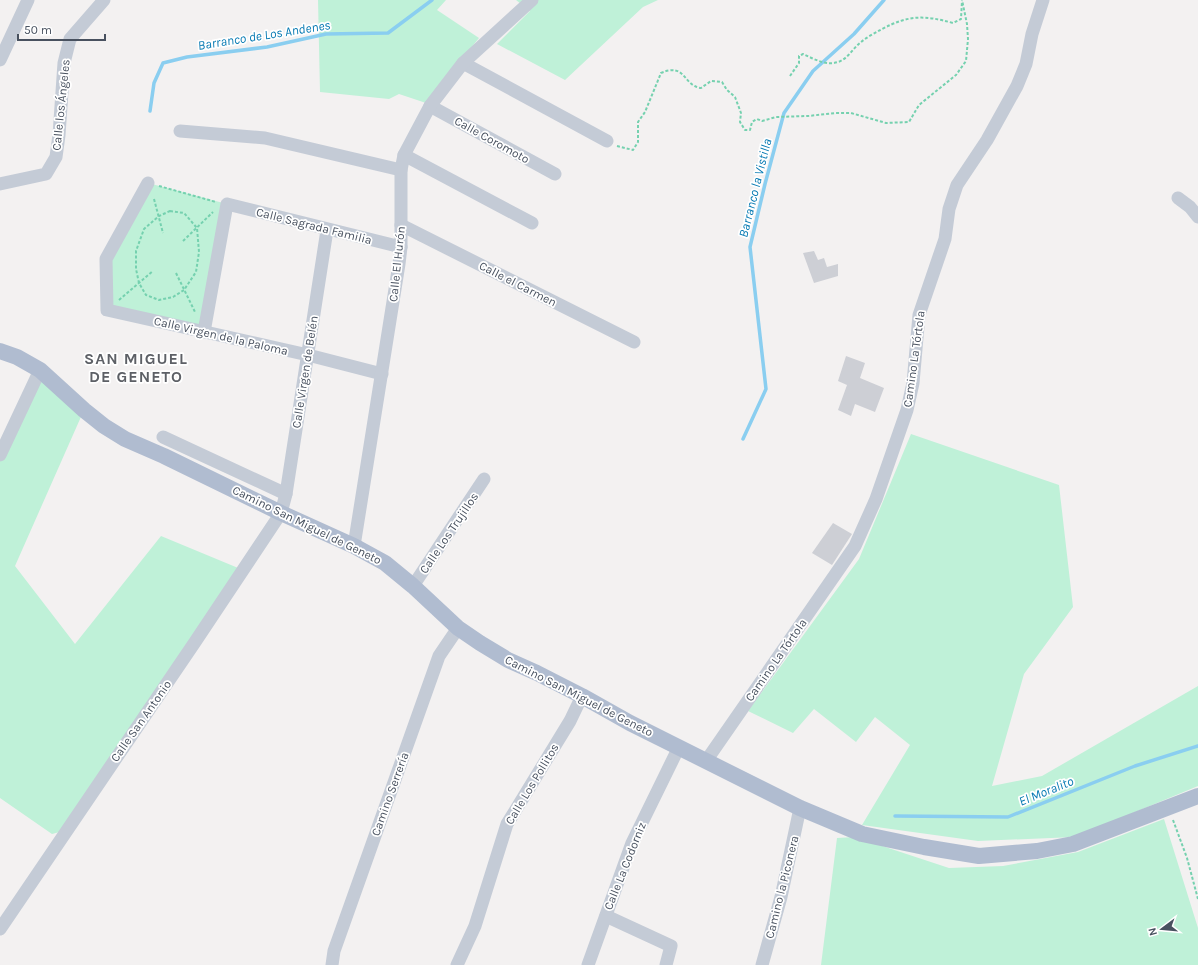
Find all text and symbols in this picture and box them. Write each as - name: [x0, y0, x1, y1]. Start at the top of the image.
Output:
- scale bar: [18, 16, 105, 42]
- water label: Barranco de Los Andenes: [197, 17, 331, 53]
- text: 50 m: [24, 23, 52, 37]
- street label: Calle los Ángeles: [48, 59, 73, 151]
- street label: Calle Coromoto: [452, 114, 532, 166]
- water label: Barranco la Vistilla: [735, 137, 775, 239]
- street label: Calle Sagrada Familia: [255, 205, 373, 247]
- street label: Calle El Hurón: [386, 225, 408, 303]
- street label: Calle el Carmen: [477, 258, 559, 310]
- street label: Camino La Tórtola: [900, 310, 928, 408]
- street label: Calle Virgen de la Paloma: [153, 314, 289, 358]
- street label: Calle Virgen de Belén: [289, 315, 321, 429]
- district label: SAN MIGUEL DE GENETO: [84, 349, 188, 386]
- street label: Camino San Miguel de Geneto: [230, 483, 384, 567]
- street label: Calle Los Trujillos: [417, 490, 481, 576]
- street label: Camino La Tórtola: [742, 616, 810, 704]
- street label: Camino San Miguel de Geneto: [503, 653, 655, 739]
- street label: Calle San Antonio: [108, 678, 174, 764]
- street label: Calle Los Pollitos: [502, 741, 562, 827]
- street label: Camino Serrería: [368, 750, 412, 838]
- water label: El Moralito: [1017, 773, 1076, 809]
- street label: Calle La Codorniz: [601, 820, 649, 912]
- street label: Camino la Piconera: [762, 834, 802, 940]
- north arrow: [1142, 909, 1182, 949]
- text: N: [1146, 926, 1160, 937]

